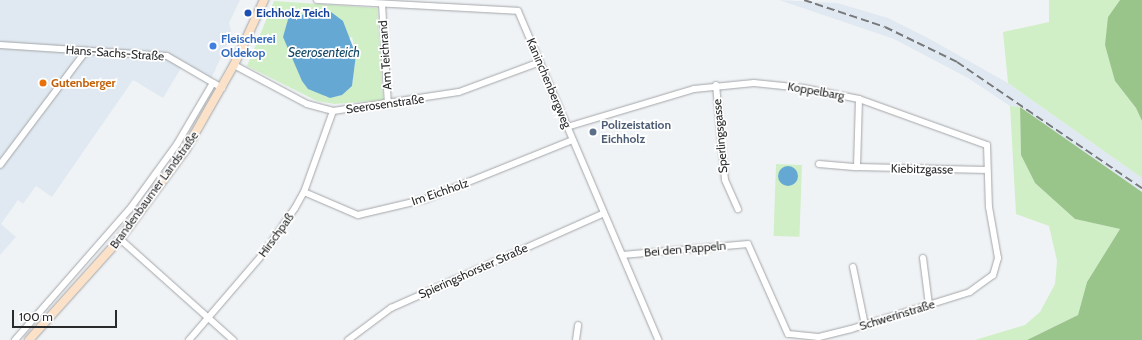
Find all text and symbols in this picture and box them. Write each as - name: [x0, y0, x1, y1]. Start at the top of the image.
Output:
- place label: Eichholz Teich: [256, 6, 330, 20]
- marker: Eichholz Teich: [243, 8, 253, 18]
- street label: Am Teichrand: [375, 20, 395, 90]
- place label: Fleischerei Oldekop: [221, 32, 276, 60]
- street label: Kaninchenbergweg: [524, 36, 574, 130]
- marker: Fleischerei Oldekop: [208, 41, 218, 51]
- street label: Hans-Sachs-Straße: [65, 42, 165, 64]
- water label: Seerosenteich: [288, 44, 360, 60]
- place label: Gutenberger: [51, 76, 115, 90]
- marker: Gutenberger: [38, 78, 48, 88]
- street label: Koppelbarg: [786, 79, 846, 103]
- street label: Seerosenstraße: [345, 91, 425, 117]
- street label: Sperlingsgasse: [710, 98, 730, 174]
- place label: Polizeistation Eichholz: [601, 118, 671, 146]
- marker: Polizeistation Eichholz: [588, 127, 598, 137]
- street label: Brandenbaumer Landstraße: [107, 129, 201, 251]
- street label: Kiebitzgasse: [891, 161, 953, 177]
- street label: Im Eichholz: [410, 176, 470, 208]
- street label: Hirschpaß: [255, 210, 297, 260]
- street label: Bei den Pappeln: [643, 238, 727, 260]
- street label: Spieringshorster Straße: [416, 240, 530, 302]
- street label: Schwerinstraße: [858, 297, 936, 333]
- scale bar: [14, 302, 119, 328]
- text: 100 m: [19, 309, 53, 324]

